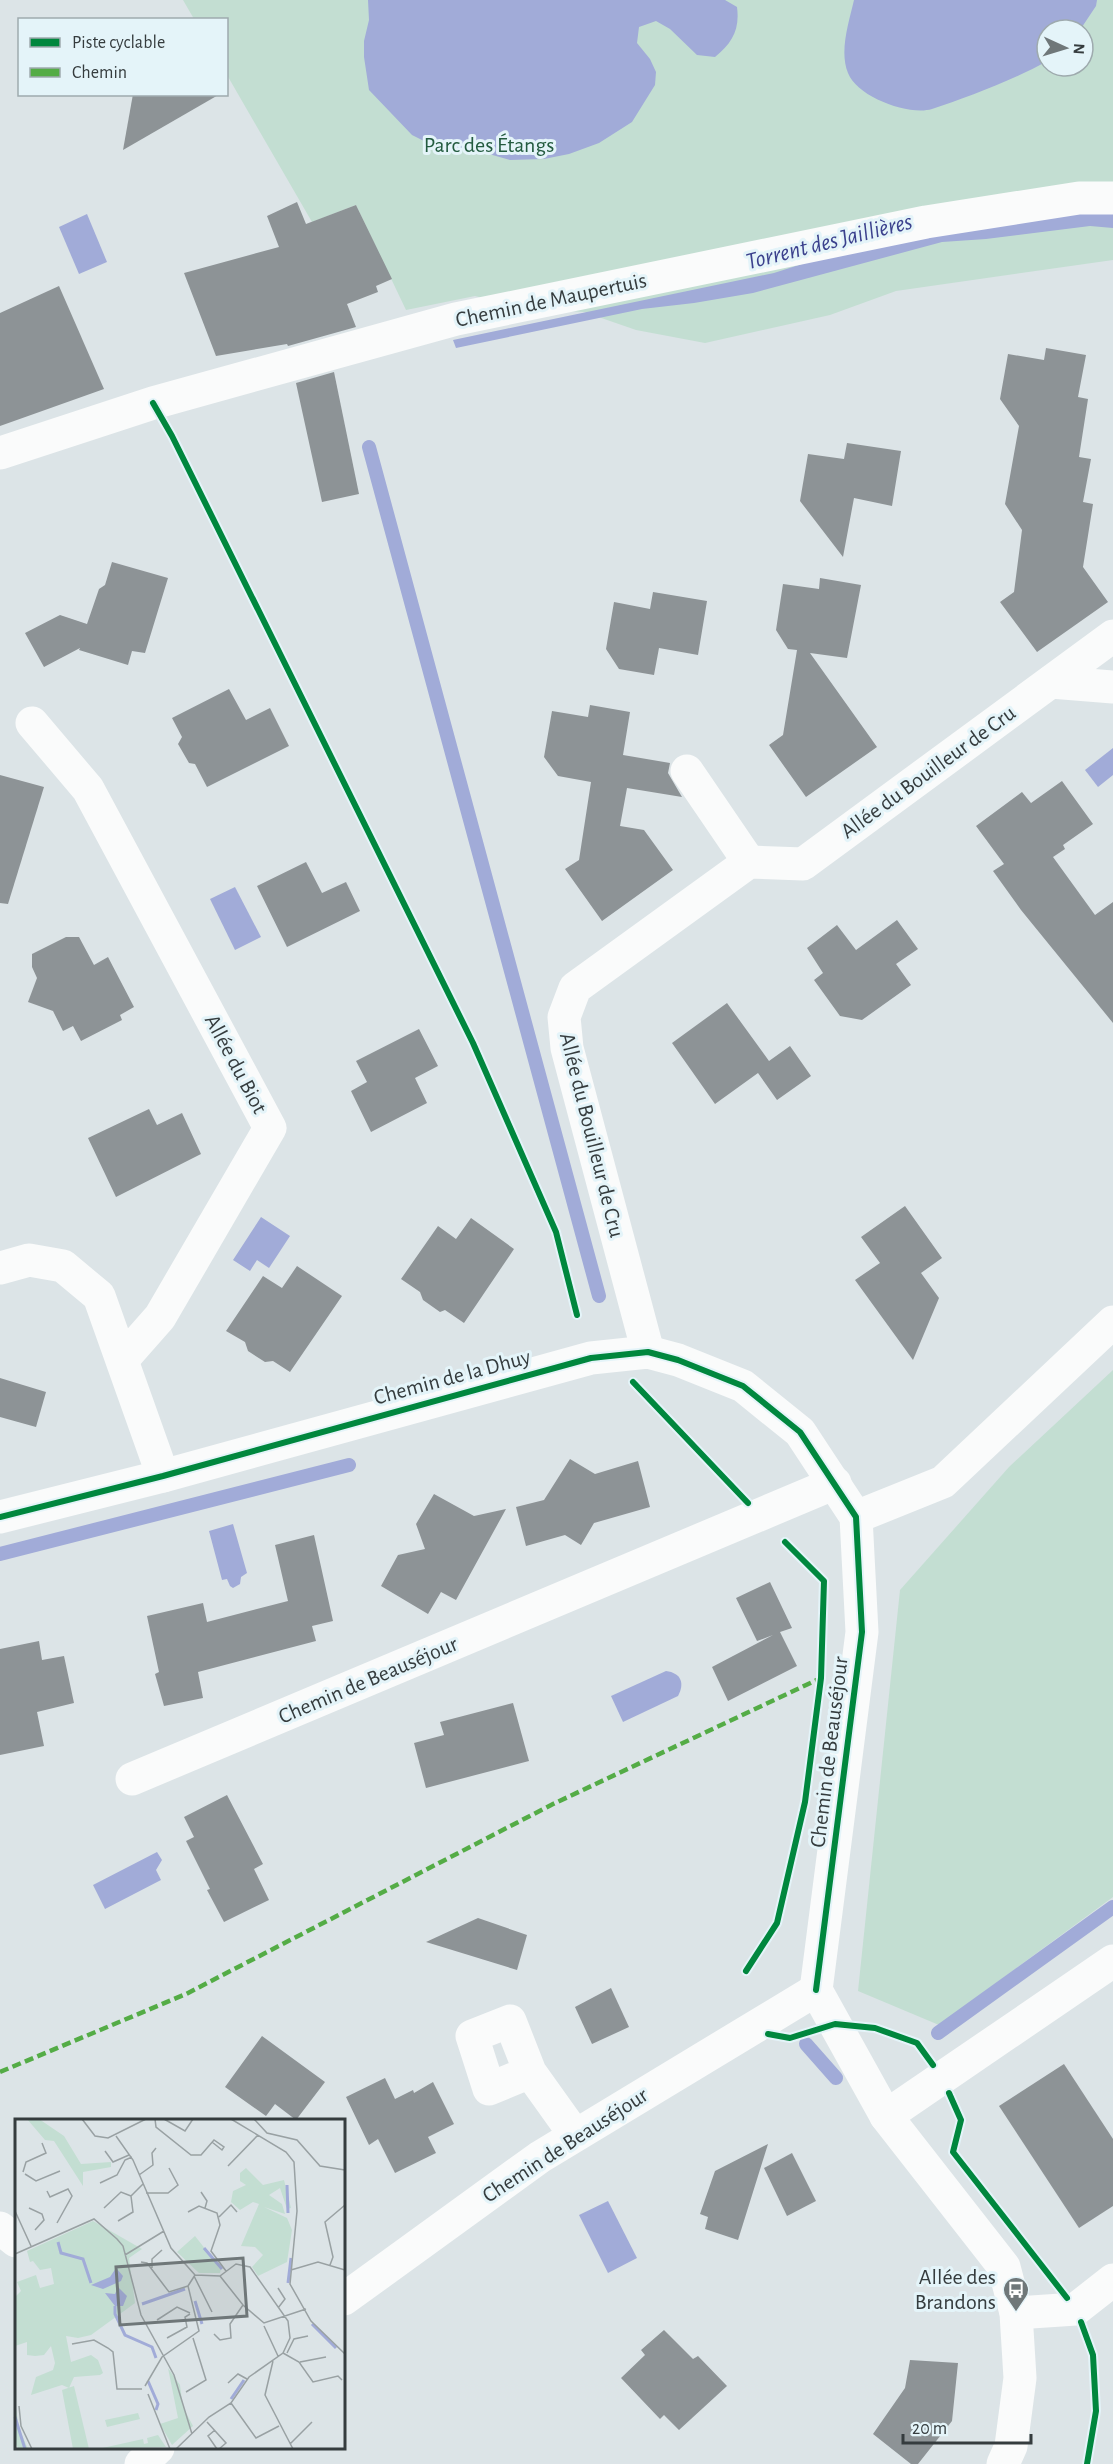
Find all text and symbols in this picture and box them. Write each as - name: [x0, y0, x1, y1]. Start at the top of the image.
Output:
- legend: [18, 18, 228, 96]
- north arrow: [1035, 18, 1095, 78]
- text: Piste cyclable: [72, 34, 165, 52]
- text: N: [1071, 43, 1087, 55]
- text: Chemin: [72, 64, 127, 82]
- park label: Parc des Étangs: [424, 133, 554, 156]
- water label: Torrent des Jaillières: [743, 210, 915, 274]
- street label: Chemin de Maupertuis: [453, 269, 649, 331]
- street label: Allée du Bouilleur de Cru: [837, 701, 1019, 843]
- street label: Allée du Biot: [201, 1011, 271, 1117]
- street label: Allée du Bouilleur de Cru: [556, 1030, 628, 1240]
- street label: Chemin de la Dhuy: [371, 1345, 533, 1409]
- street label: Chemin de Beauséjour: [275, 1632, 461, 1728]
- street label: Chemin de Beauséjour: [806, 1655, 852, 1849]
- street label: Chemin de Beauséjour: [478, 2083, 652, 2207]
- inset map: [15, 2119, 345, 2449]
- place label: Allée des Brandons: [915, 2266, 996, 2313]
- bus stop icon: Allée des Brandons: [1001, 2275, 1031, 2313]
- scale bar: [903, 2407, 1030, 2445]
- text: 20 m: [912, 2420, 947, 2438]

